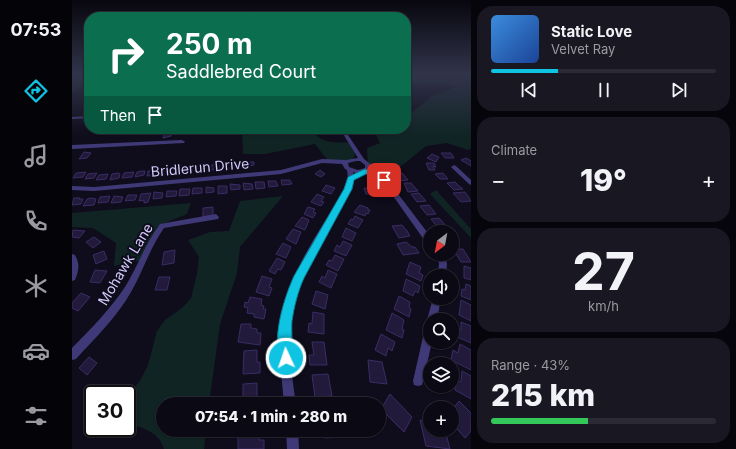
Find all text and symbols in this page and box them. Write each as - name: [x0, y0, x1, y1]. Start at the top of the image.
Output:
- text: 07:53: [11, 19, 61, 40]
- text: Static Love: [551, 22, 632, 41]
- text: 250 m: [166, 27, 253, 61]
- icon: right: [100, 28, 152, 80]
- text: Velvet Ray: [551, 41, 615, 57]
- text: Saddlebred Court: [166, 61, 316, 82]
- icon: directions: [22, 77, 50, 105]
- icon: previous: [518, 79, 540, 101]
- icon: pause: [593, 79, 615, 101]
- icon: next: [668, 79, 690, 101]
- icon: arrive: [144, 104, 166, 126]
- text: Then: [100, 106, 136, 125]
- icon: music: [22, 142, 50, 170]
- text: Climate: [491, 142, 537, 158]
- street label: Bridlerun Drive: [150, 154, 250, 180]
- text: 19°: [580, 162, 627, 198]
- pin: [367, 163, 401, 197]
- text: −: [491, 167, 506, 193]
- text: +: [701, 167, 716, 193]
- icon: arrive: [373, 169, 395, 191]
- icon: phone: [22, 207, 50, 235]
- street label: Mohawk Lane: [94, 220, 156, 308]
- north arrow: [423, 225, 459, 261]
- map controls: [423, 225, 459, 437]
- text: 27: [572, 240, 635, 303]
- button: sound: [423, 269, 459, 305]
- icon: climate: [22, 272, 50, 300]
- text: km/h: [588, 298, 619, 314]
- button: search: [423, 313, 459, 349]
- icon: car: [22, 337, 50, 365]
- position arrow: [265, 337, 307, 379]
- button: layers: [423, 357, 459, 393]
- text: Range · 43%: [491, 357, 570, 373]
- text: 215 km: [491, 377, 595, 413]
- speed limit sign: 30: [84, 385, 136, 437]
- button: +: [423, 401, 459, 437]
- icon: filters: [22, 402, 50, 430]
- text: 07:54 · 1 min · 280 m: [195, 407, 347, 426]

